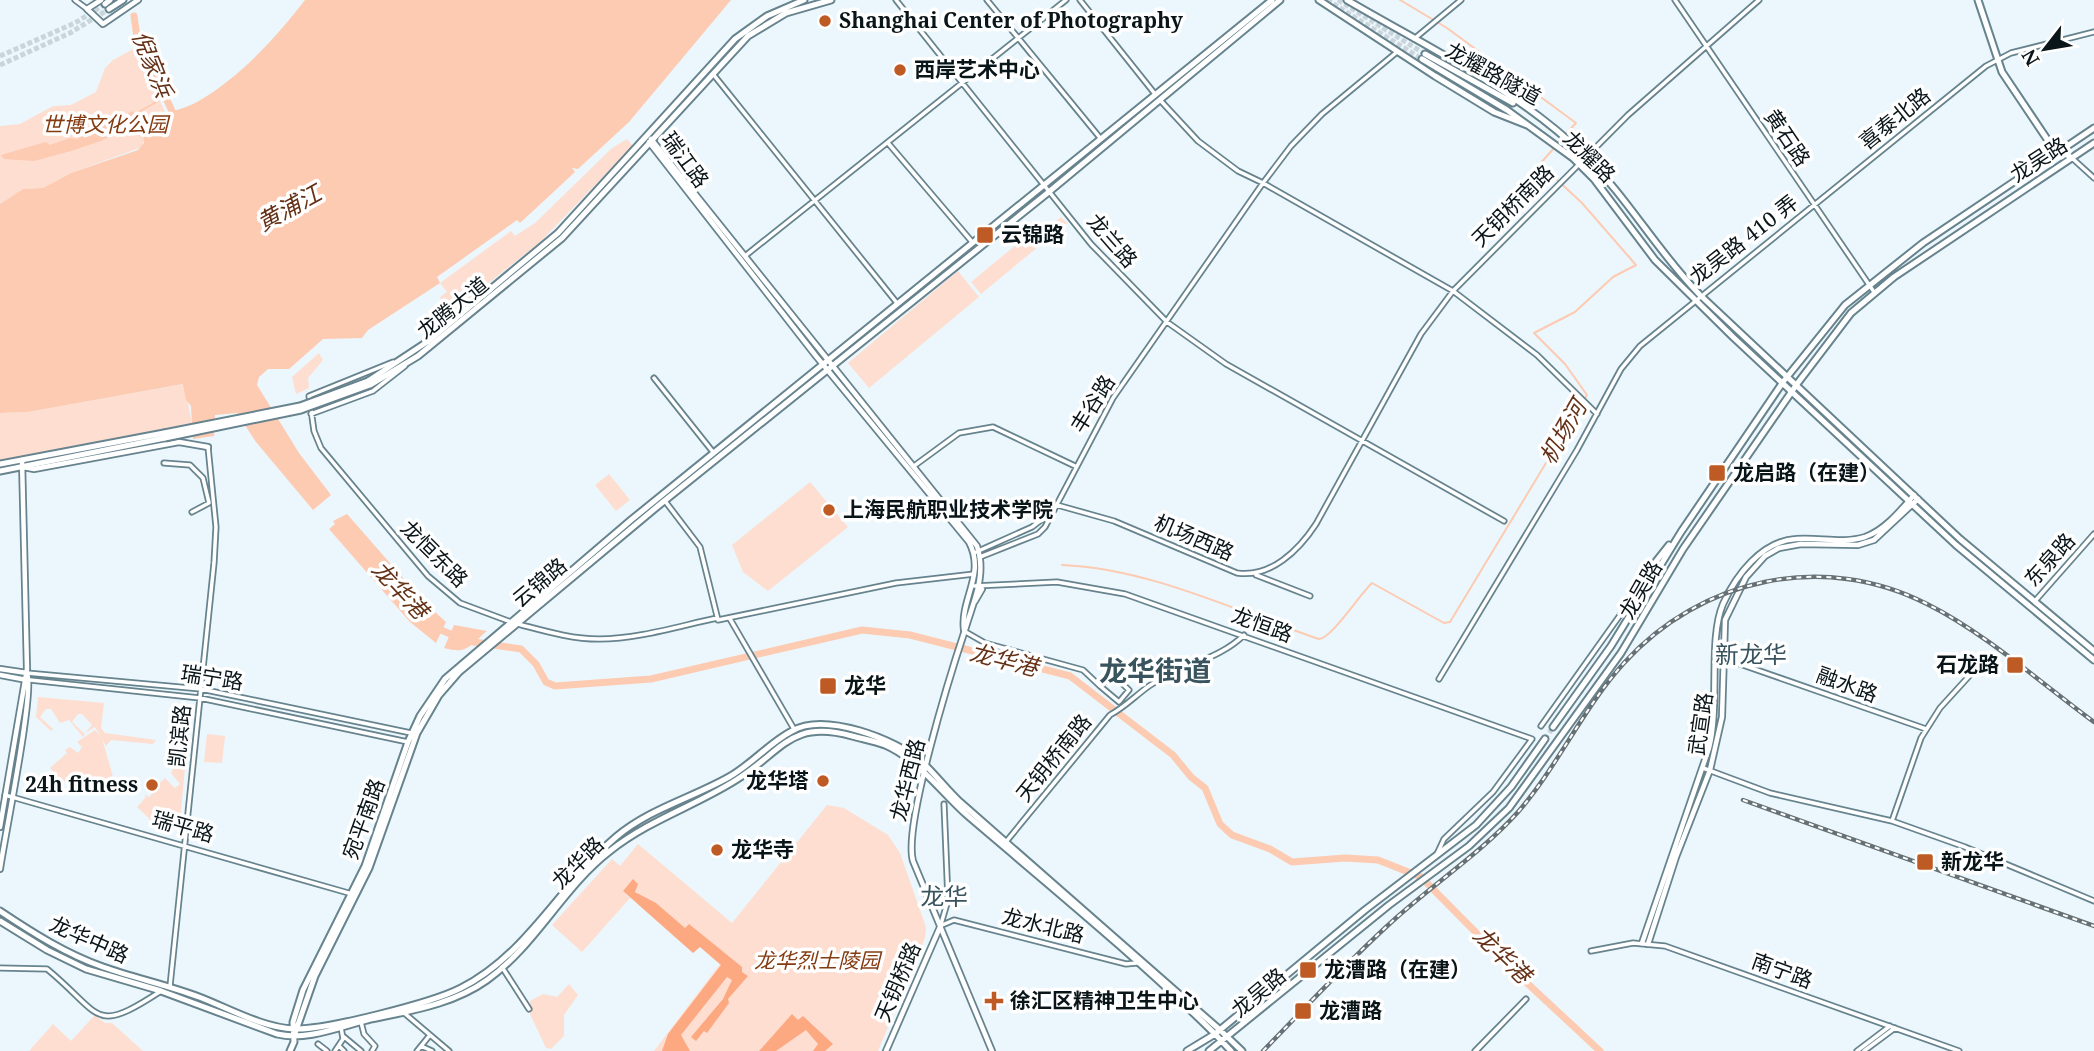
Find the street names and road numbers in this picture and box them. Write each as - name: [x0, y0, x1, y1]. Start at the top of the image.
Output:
- street label: 龙耀路隧道: [1441, 35, 1546, 111]
- street label: 喜泰北路: [1853, 81, 1936, 156]
- street label: 黄石路: [1759, 103, 1817, 171]
- street label: 龙耀路: [1558, 124, 1622, 188]
- street label: 瑞江路: [656, 126, 716, 193]
- street label: 龙吴路: [2004, 130, 2072, 188]
- street label: 天钥桥南路: [1465, 158, 1559, 252]
- street label: 龙吴路 410 弄: [1683, 188, 1803, 290]
- street label: 龙兰路: [1082, 207, 1144, 273]
- street label: 龙腾大道: [411, 270, 494, 345]
- street label: 丰谷路: [1064, 369, 1121, 438]
- street label: 机场西路: [1150, 508, 1239, 566]
- street label: 龙恒东路: [395, 514, 474, 593]
- street label: 东泉路: [2018, 527, 2081, 592]
- street label: 云锦路: [506, 551, 572, 613]
- street label: 龙吴路: [1612, 555, 1668, 624]
- street label: 龙恒路: [1228, 600, 1297, 648]
- street label: 瑞宁路: [179, 658, 245, 696]
- street label: 融水路: [1813, 660, 1882, 708]
- street label: 武宣路: [1682, 691, 1718, 757]
- street label: 凯滨路: [162, 703, 196, 769]
- street label: 天钥桥南路: [1009, 708, 1097, 807]
- street label: 龙华西路: [883, 736, 931, 824]
- street label: 宛平南路: [336, 774, 391, 863]
- street label: 瑞平路: [149, 804, 217, 848]
- street label: 龙华路: [545, 830, 609, 894]
- street label: 龙水北路: [999, 901, 1087, 949]
- street label: 龙华中路: [45, 909, 133, 969]
- street label: 天钥桥路: [868, 937, 926, 1026]
- street label: 南宁路: [1748, 946, 1817, 994]
- street label: 龙吴路: [1225, 961, 1291, 1023]

